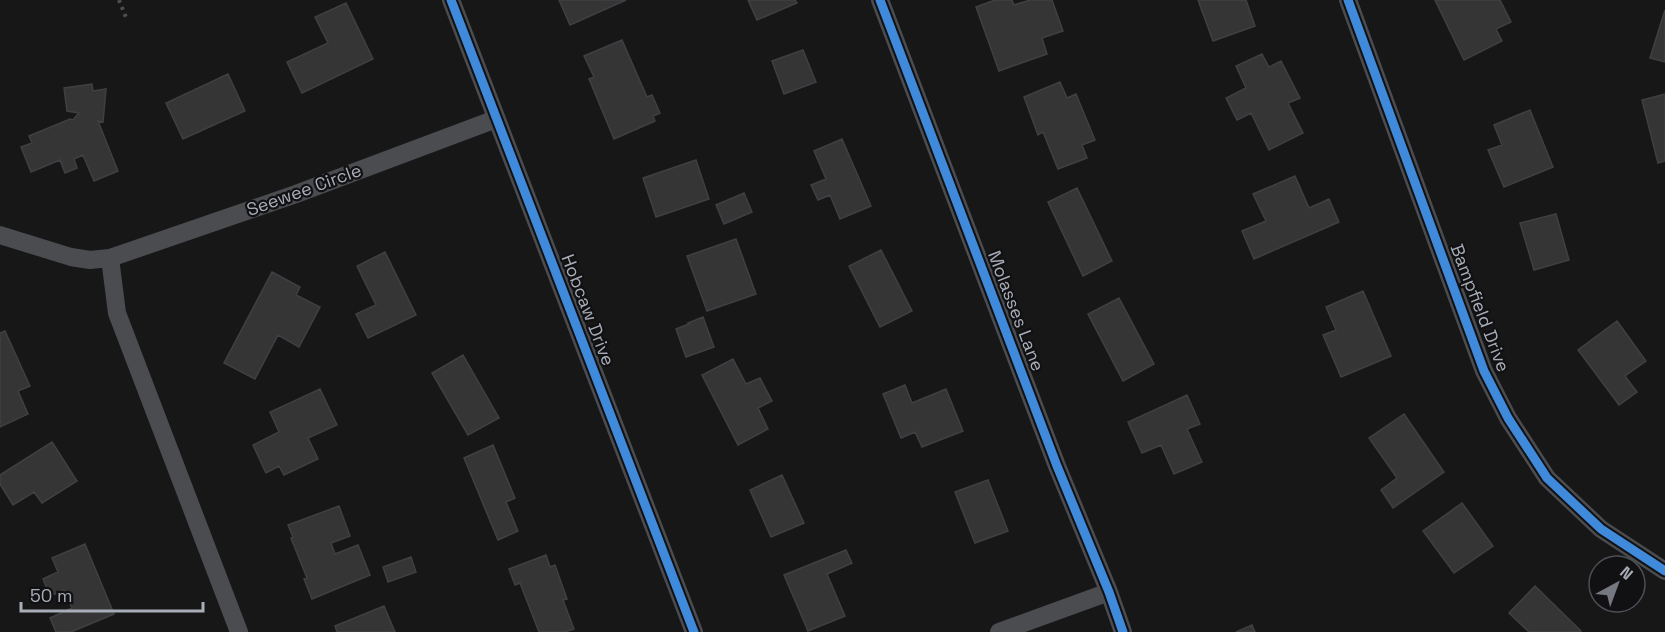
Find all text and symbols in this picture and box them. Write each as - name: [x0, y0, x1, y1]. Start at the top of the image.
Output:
- street label: Seewee Circle: [243, 158, 364, 221]
- street label: Bampfield Drive: [1445, 241, 1515, 375]
- street label: Molasses Lane: [983, 247, 1050, 374]
- street label: Hobcaw Drive: [557, 251, 620, 369]
- north arrow: [1587, 554, 1647, 614]
- text: N: [1616, 562, 1637, 585]
- scale bar: [21, 575, 202, 613]
- text: 50 m: [30, 584, 72, 607]

